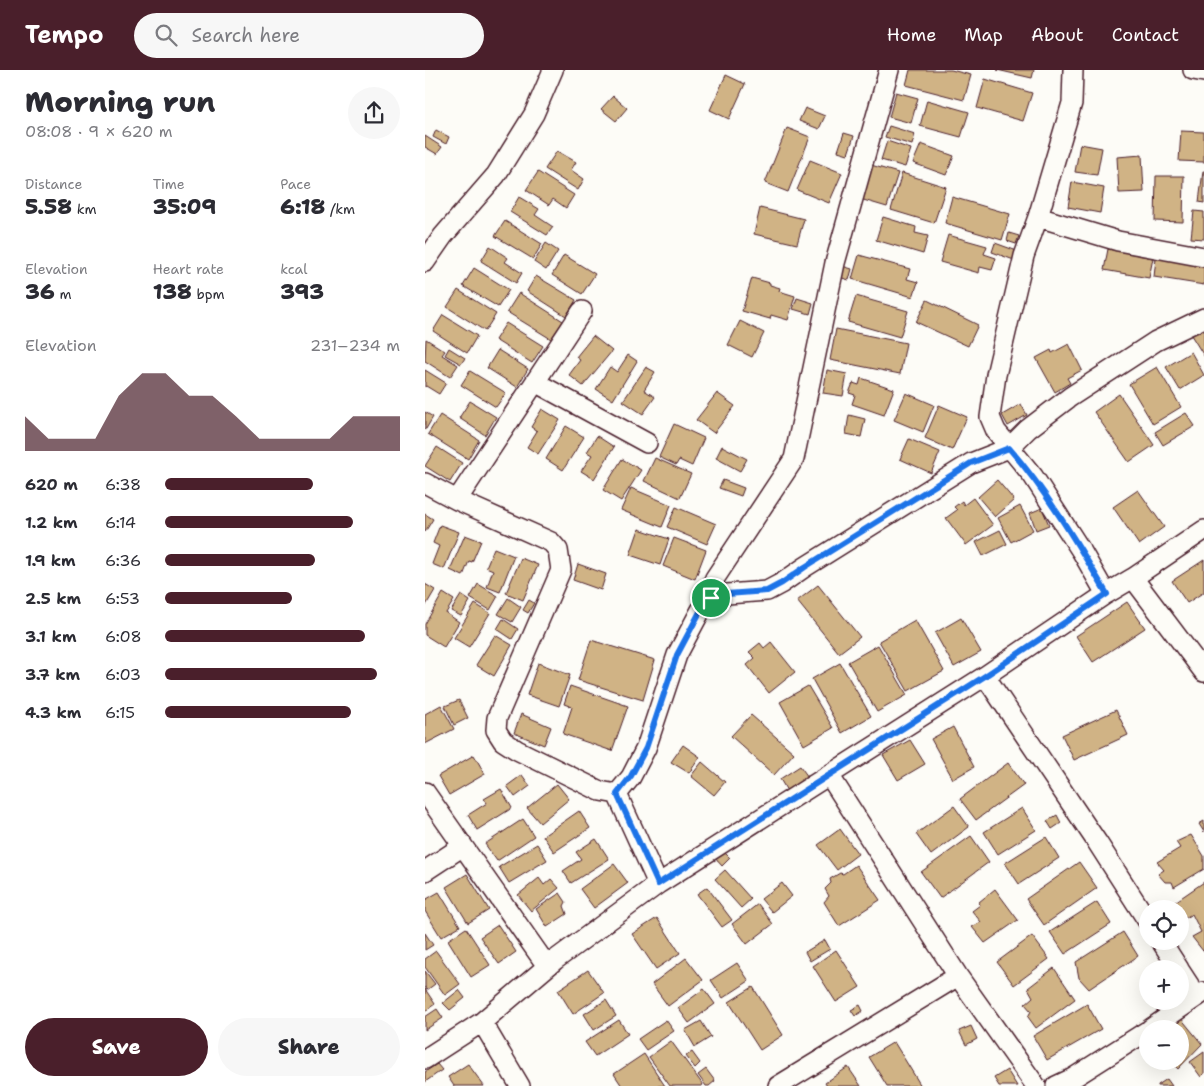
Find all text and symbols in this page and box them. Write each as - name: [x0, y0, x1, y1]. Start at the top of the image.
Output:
- search box: [134, 13, 484, 58]
- text: Tempo: [25, 19, 104, 51]
- icon: search: [152, 21, 180, 49]
- text: Search here: [192, 23, 300, 48]
- text: Home: [887, 23, 936, 47]
- text: Map: [964, 23, 1003, 47]
- text: About: [1031, 23, 1084, 47]
- text: Contact: [1112, 23, 1179, 47]
- text: Morning run: [25, 83, 215, 121]
- button: share: [348, 87, 400, 139]
- text: 08:08 · 9 × 620 m: [25, 121, 173, 142]
- text: Distance: [25, 175, 82, 193]
- text: Time: [153, 175, 185, 193]
- text: Pace: [280, 175, 311, 193]
- text: 5.58: [25, 193, 72, 221]
- text: 35:09: [153, 193, 216, 221]
- text: 6:18: [280, 193, 325, 221]
- text: km: [72, 200, 97, 218]
- text: /km: [325, 200, 355, 218]
- text: Elevation: [25, 260, 88, 278]
- text: Heart rate: [153, 260, 224, 278]
- text: kcal: [280, 260, 308, 278]
- text: 36: [25, 278, 55, 306]
- text: 138: [153, 278, 192, 306]
- text: 393: [280, 278, 324, 306]
- text: m: [55, 285, 71, 303]
- text: bpm: [192, 285, 225, 303]
- text: Elevation: [25, 335, 97, 356]
- text: 231–234 m: [310, 335, 400, 356]
- text: 620 m: [25, 474, 78, 495]
- text: 6:38: [105, 474, 141, 495]
- text: 1.2 km: [25, 512, 78, 533]
- text: 6:14: [105, 512, 136, 533]
- text: 1.9 km: [25, 550, 76, 571]
- text: 6:36: [105, 550, 141, 571]
- pin: [690, 577, 732, 619]
- icon: arrive: [697, 584, 725, 612]
- text: 2.5 km: [25, 588, 81, 609]
- text: 6:53: [105, 588, 140, 609]
- text: 3.1 km: [25, 626, 76, 647]
- text: 6:08: [105, 626, 142, 647]
- text: 3.7 km: [25, 664, 80, 685]
- text: 6:03: [105, 664, 141, 685]
- text: 4.3 km: [25, 702, 81, 723]
- text: 6:15: [105, 702, 135, 723]
- map controls: [1139, 900, 1189, 1070]
- button: locate: [1139, 900, 1189, 950]
- button: +: [1139, 960, 1189, 1010]
- button: Save: [25, 1018, 208, 1076]
- button: Share: [218, 1018, 400, 1076]
- button: −: [1139, 1020, 1189, 1070]

